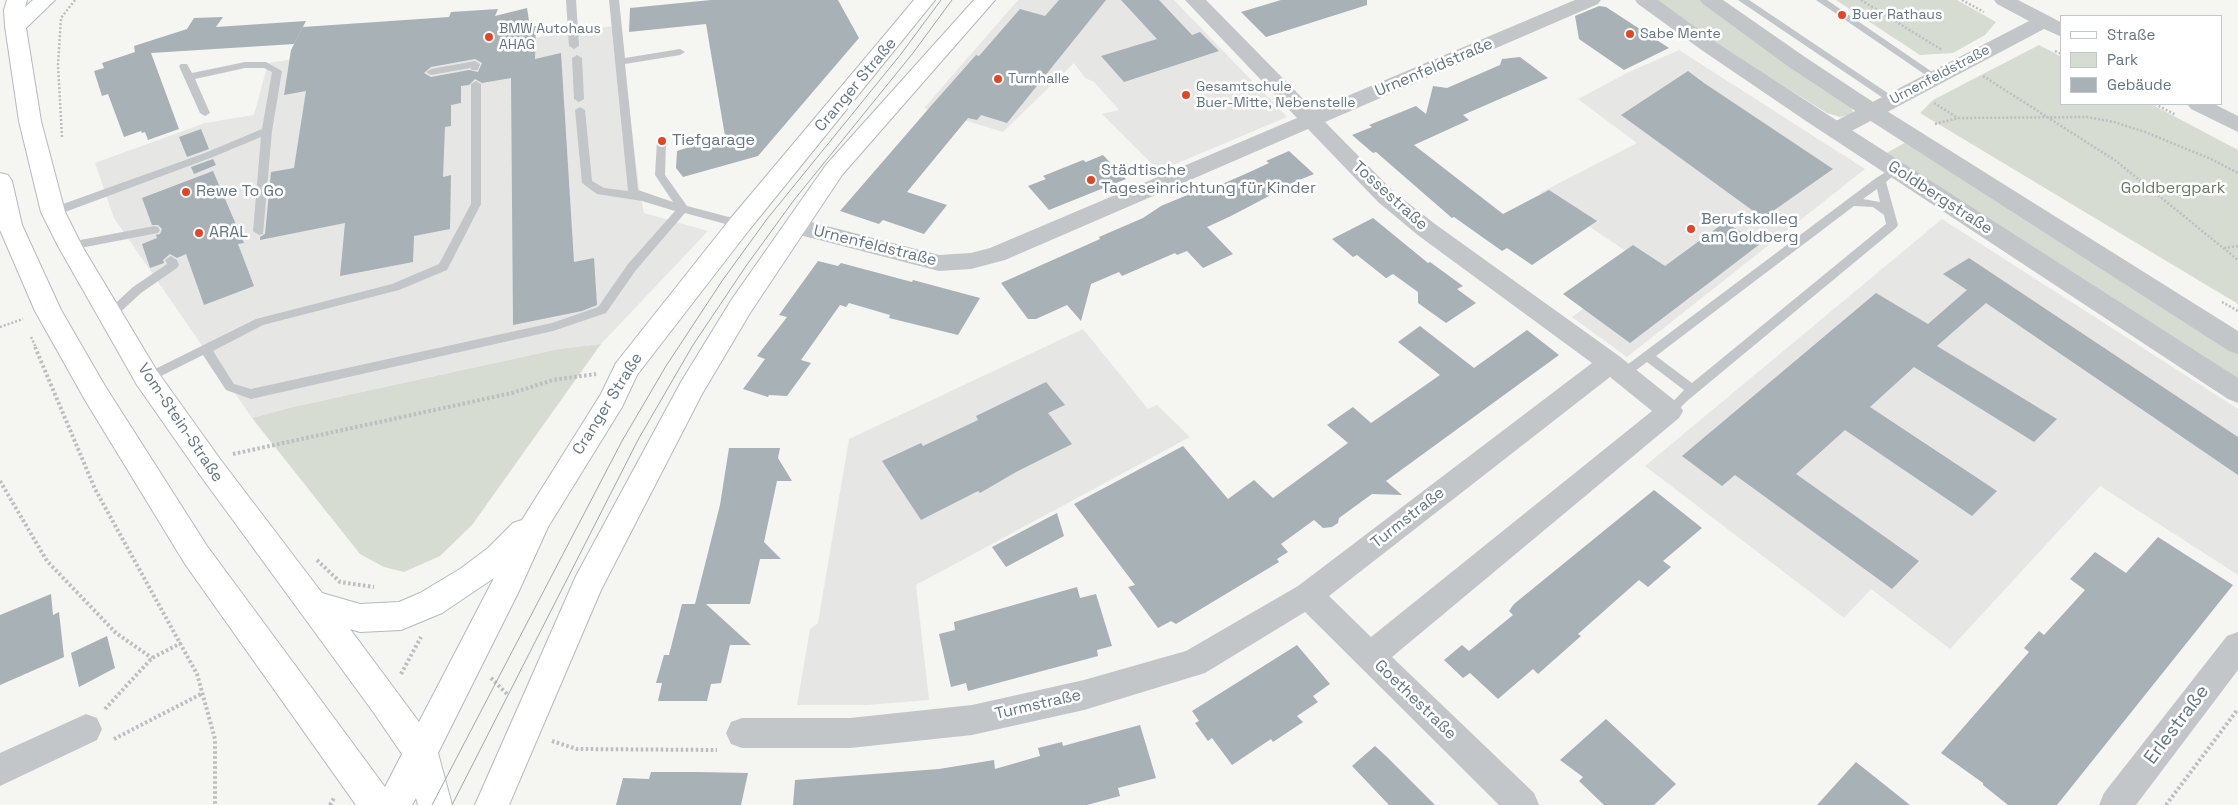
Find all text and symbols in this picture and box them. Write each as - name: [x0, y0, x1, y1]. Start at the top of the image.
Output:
- place label: Buer Rathaus: [1852, 7, 1942, 23]
- marker: Buer Rathaus: [1836, 9, 1848, 21]
- legend: [2060, 15, 2223, 105]
- place label: BMW Autohaus AHAG: [499, 21, 601, 54]
- text: Straße: [2107, 25, 2155, 44]
- place label: Sabe Mente: [1640, 26, 1721, 42]
- marker: Sabe Mente: [1624, 28, 1636, 40]
- marker: BMW Autohaus AHAG: [483, 31, 495, 43]
- street label: Cranger Straße: [811, 34, 901, 136]
- street label: Urnenfeldstraße: [1372, 35, 1496, 101]
- street label: Urnenfeldstraße: [1887, 42, 1993, 108]
- text: Park: [2107, 50, 2138, 69]
- place label: Turnhalle: [1008, 71, 1069, 87]
- marker: Turnhalle: [992, 73, 1004, 85]
- text: Gebäude: [2107, 75, 2172, 94]
- place label: Gesamtschule Buer-Mitte, Nebenstelle: [1196, 79, 1356, 111]
- marker: Gesamtschule Buer-Mitte, Nebenstelle: [1180, 89, 1192, 101]
- place label: Tiefgarage: [672, 131, 755, 151]
- marker: Tiefgarage: [656, 135, 668, 147]
- street label: Tossestraße: [1349, 157, 1431, 235]
- street label: Goldbergstraße: [1884, 157, 1996, 239]
- place label: Städtische Tageseinrichtung für Kinder: [1101, 161, 1316, 199]
- marker: Städtische Tageseinrichtung für Kinder: [1085, 174, 1097, 186]
- park label: Goldbergpark: [2121, 179, 2225, 199]
- place label: Rewe To Go: [196, 182, 284, 202]
- marker: Rewe To Go: [180, 186, 192, 198]
- place label: Berufskolleg am Goldberg: [1701, 210, 1799, 248]
- street label: Urnenfeldstraße: [812, 221, 938, 271]
- place label: ARAL: [209, 223, 248, 243]
- marker: Berufskolleg am Goldberg: [1685, 223, 1697, 235]
- marker: ARAL: [193, 227, 205, 239]
- street label: Cranger Straße: [569, 349, 647, 459]
- street label: Vom-Stein-Straße: [133, 360, 227, 486]
- street label: Turmstraße: [1367, 483, 1449, 553]
- street label: Goethestraße: [1370, 656, 1460, 744]
- street label: Erlestraße: [2140, 681, 2214, 769]
- street label: Turmstraße: [993, 686, 1083, 724]

